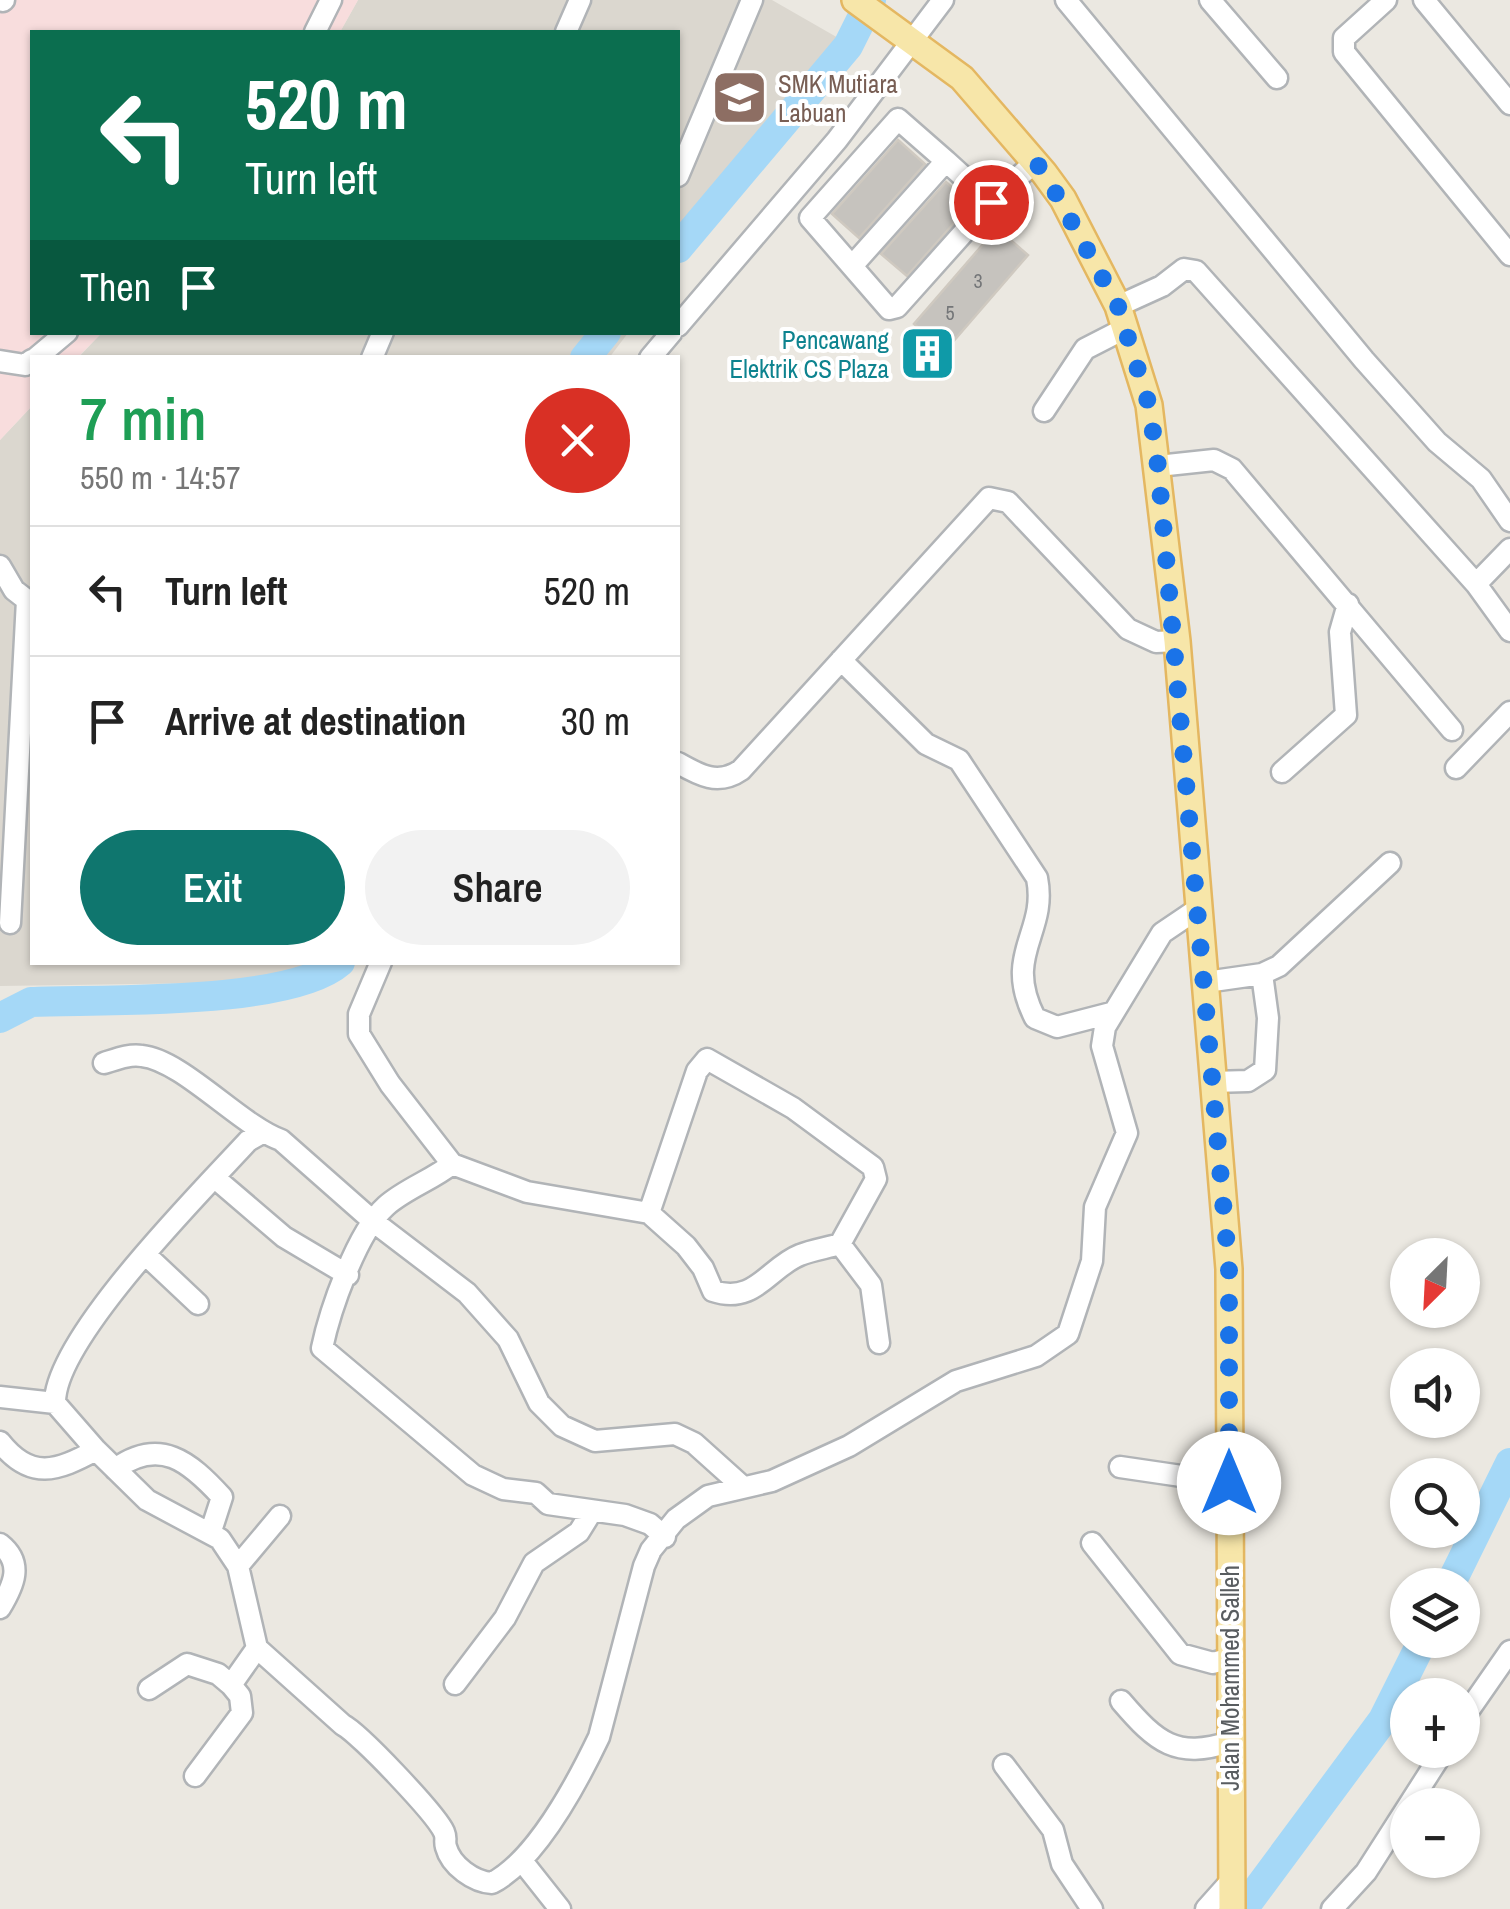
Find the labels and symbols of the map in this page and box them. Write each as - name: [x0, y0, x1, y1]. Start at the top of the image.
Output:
- place label: SMK Mutiara Labuan: [778, 67, 898, 130]
- school or university icon: SMK Mutiara Labuan: [709, 68, 769, 128]
- pin: [949, 160, 1034, 245]
- house number: 3: [973, 267, 983, 294]
- house number: 5: [945, 299, 955, 326]
- place label: Pencawang Elektrik CS Plaza: [729, 323, 890, 386]
- building icon: Pencawang Elektrik CS Plaza: [898, 324, 958, 384]
- north arrow: [1390, 1238, 1480, 1328]
- position arrow: [1177, 1431, 1281, 1535]
- street label: Jalan Mohammed Salleh: [1213, 1565, 1247, 1791]

